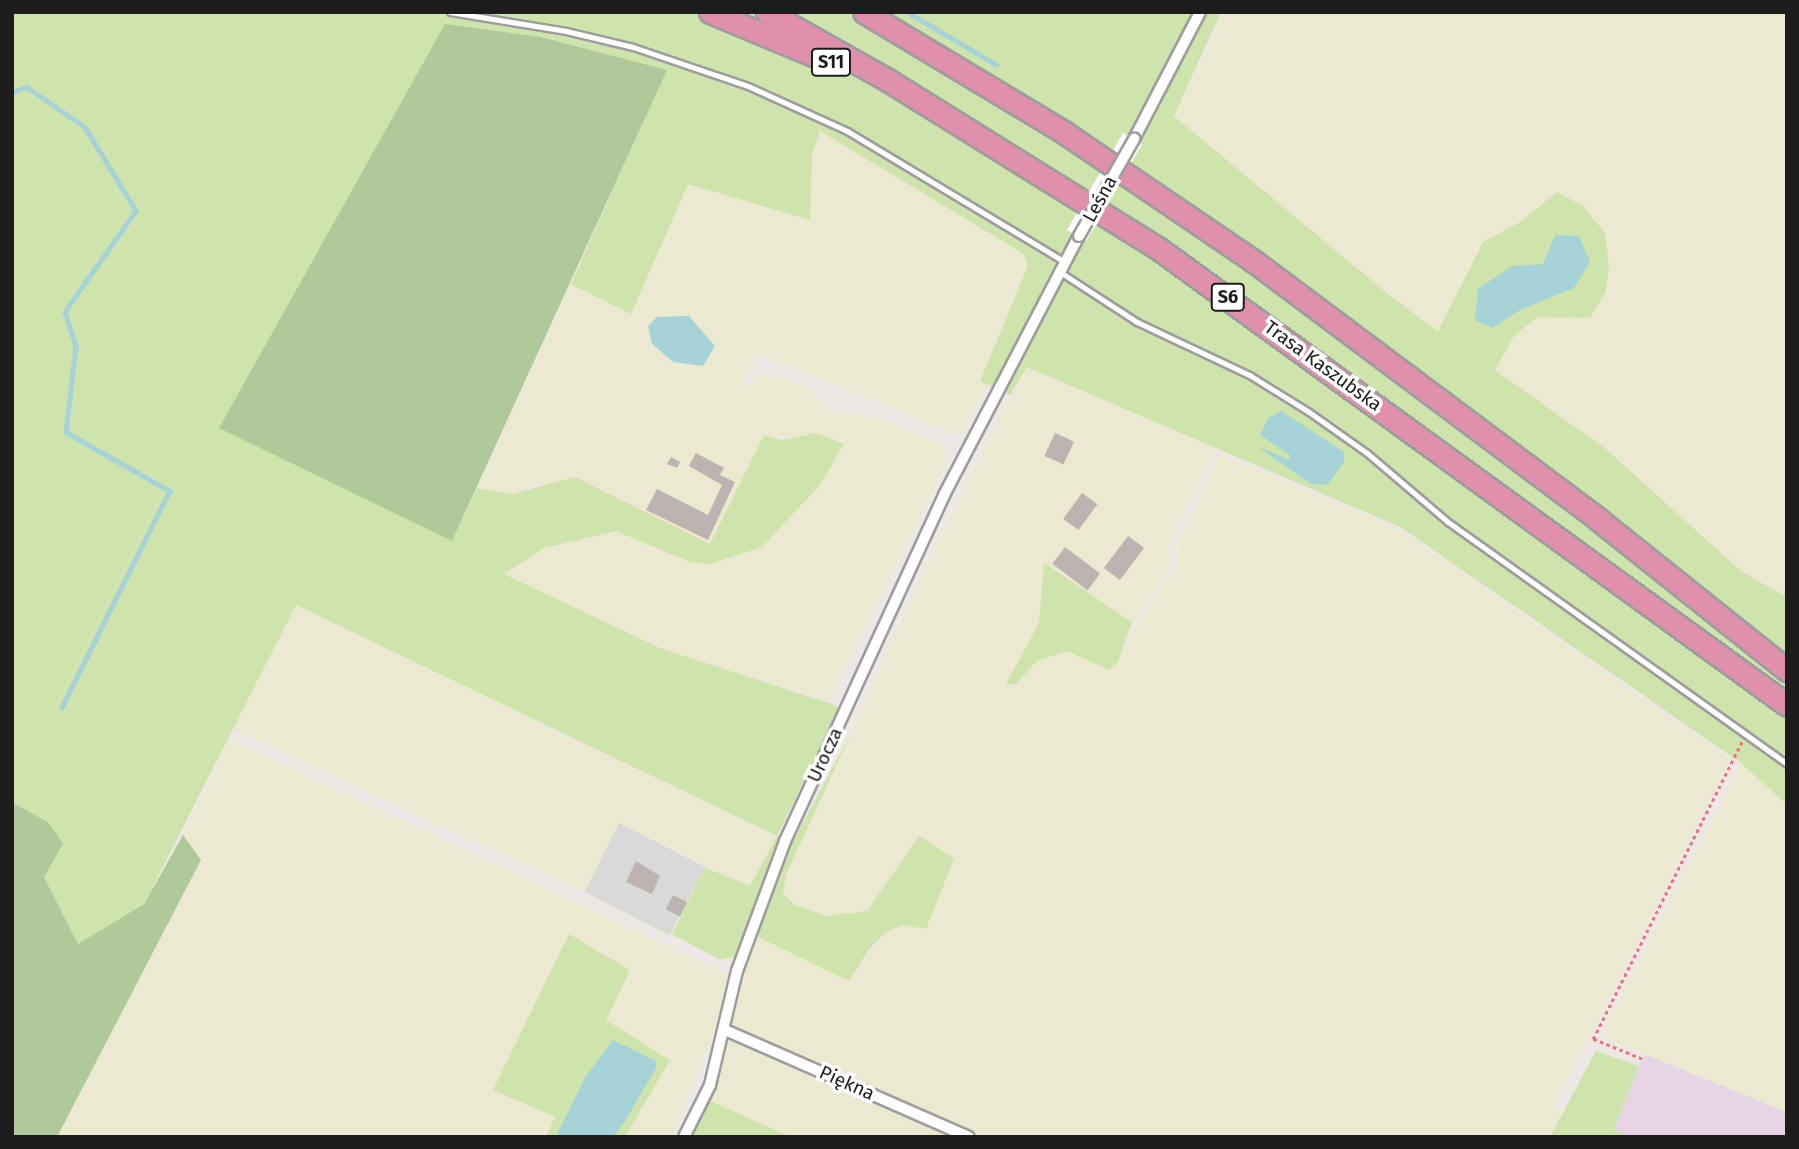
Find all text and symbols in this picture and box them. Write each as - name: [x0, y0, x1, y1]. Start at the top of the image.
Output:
- road number: S11: [810, 48, 852, 76]
- street label: Leśna: [1078, 172, 1122, 226]
- road number: S6: [1210, 282, 1246, 312]
- street label: Trasa Kaszubska: [1260, 316, 1386, 416]
- street label: Urocza: [802, 724, 848, 786]
- street label: Piękna: [816, 1061, 878, 1105]

